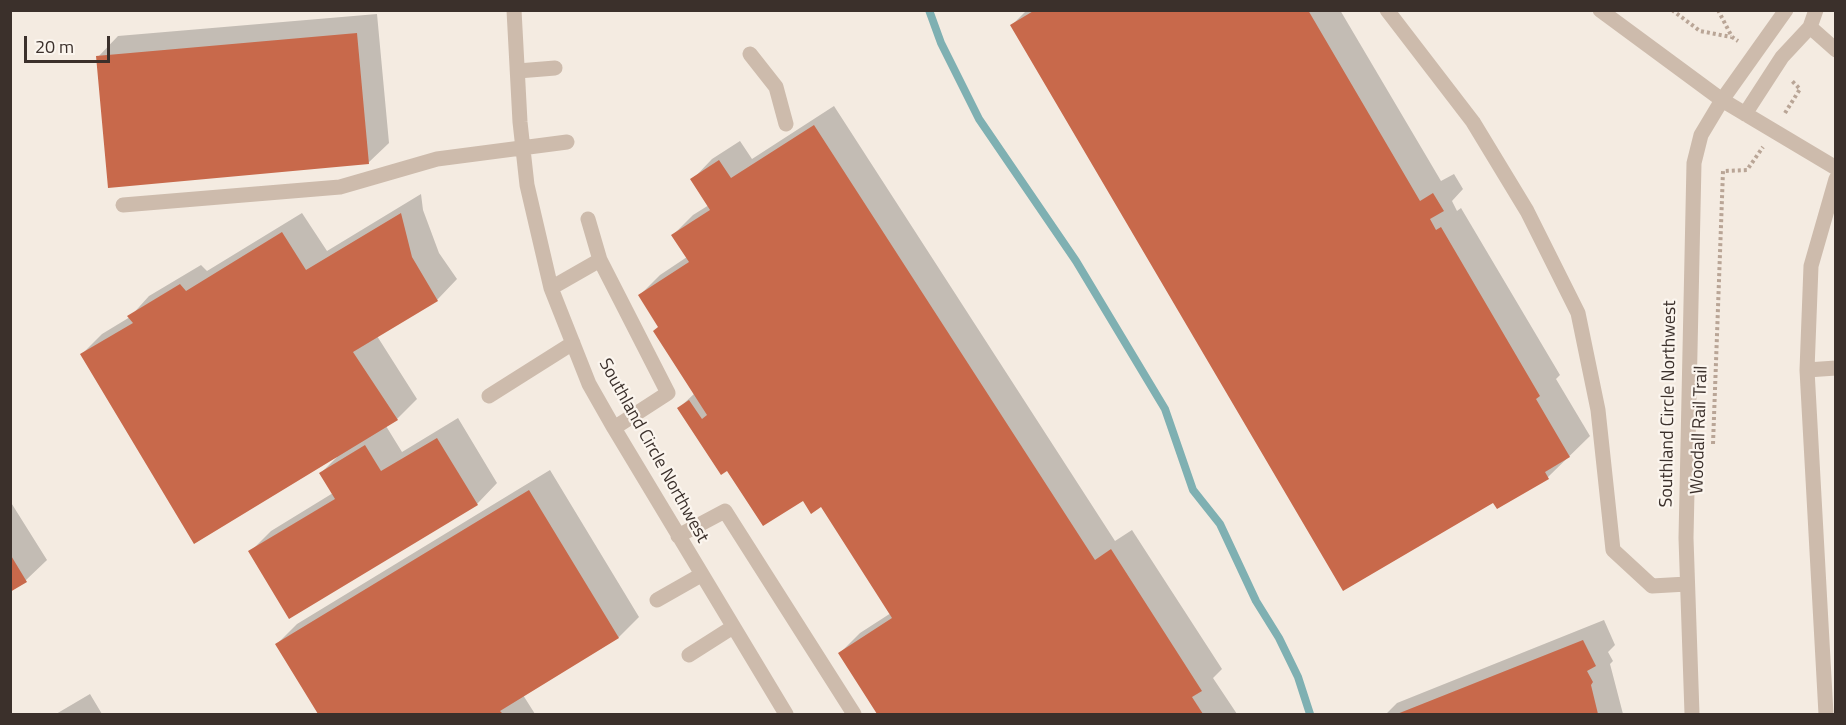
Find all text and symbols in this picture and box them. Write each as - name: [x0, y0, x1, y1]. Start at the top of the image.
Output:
- scale bar: [27, 24, 112, 62]
- text: 20 m: [35, 33, 74, 60]
- street label: Southland Circle Northwest: [1656, 300, 1682, 508]
- street label: Southland Circle Northwest: [593, 355, 713, 547]
- street label: Woodall Rail Trail: [1687, 365, 1713, 495]

